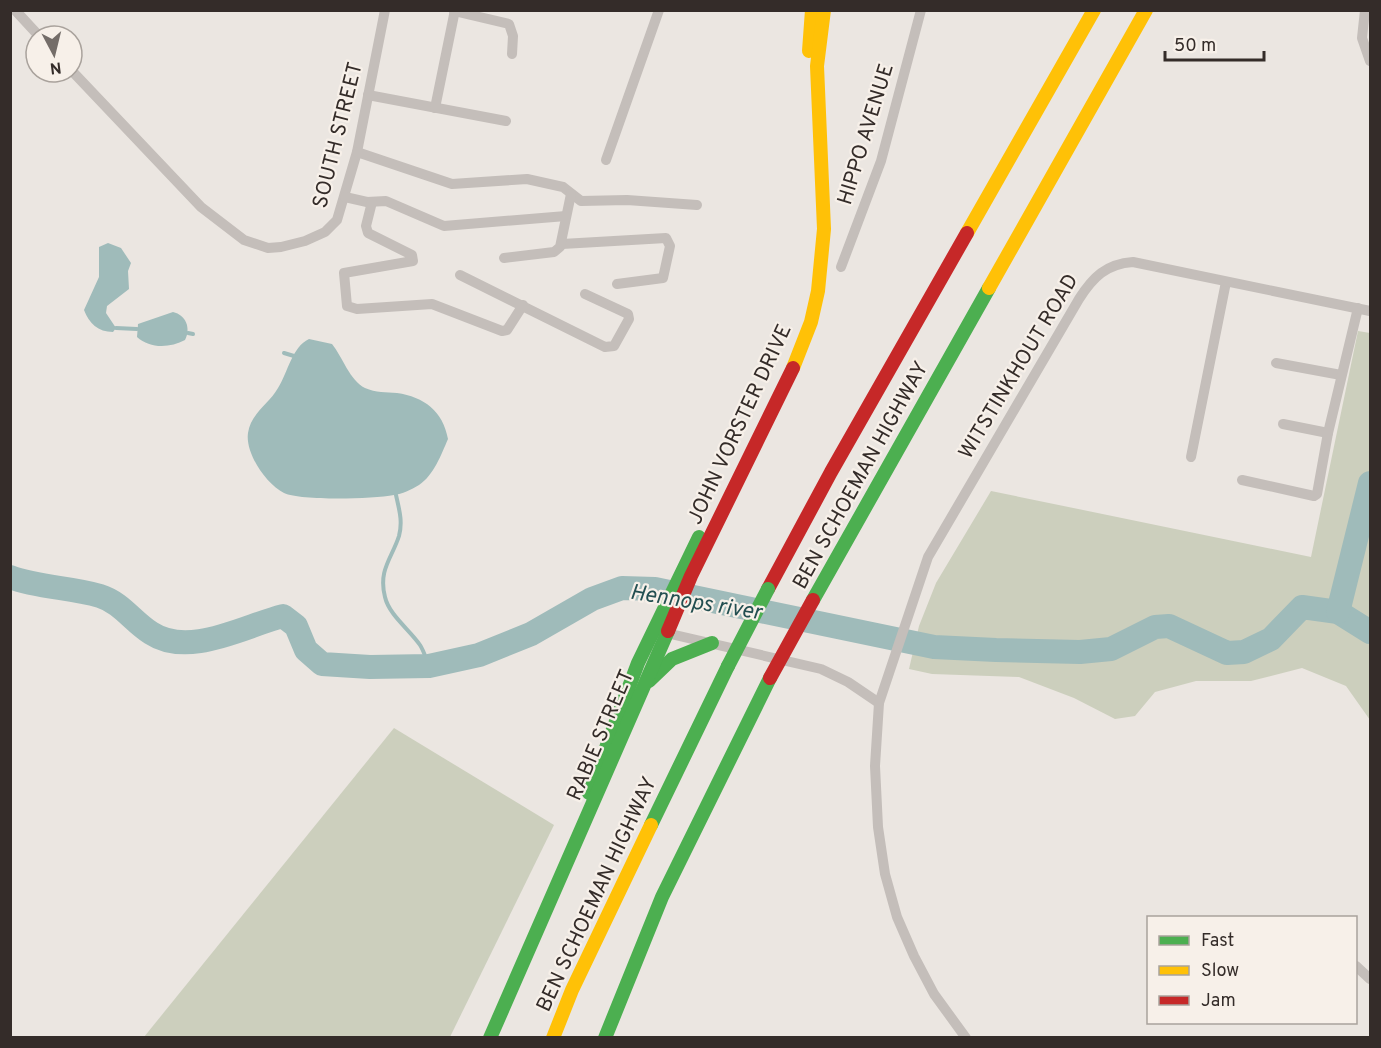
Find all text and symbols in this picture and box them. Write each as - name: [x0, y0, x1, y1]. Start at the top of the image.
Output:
- north arrow: [24, 24, 84, 84]
- scale bar: [1165, 24, 1264, 62]
- text: 50 m: [1174, 35, 1216, 58]
- text: N: [49, 56, 63, 78]
- street label: SOUTH STREET: [307, 59, 370, 211]
- street label: HIPPO AVENUE: [832, 61, 901, 208]
- street label: WITSTINKHOUT ROAD: [953, 269, 1085, 464]
- street label: JOHN VORSTER DRIVE: [682, 320, 799, 529]
- street label: BEN SCHOEMAN HIGHWAY: [787, 357, 935, 594]
- water label: Hennops river: [628, 580, 765, 627]
- street label: RABIE STREET: [562, 666, 641, 805]
- street label: BEN SCHOEMAN HIGHWAY: [531, 773, 664, 1016]
- legend: [1147, 916, 1357, 1024]
- text: Fast: [1201, 930, 1234, 953]
- text: Slow: [1201, 960, 1239, 983]
- text: Jam: [1201, 990, 1236, 1013]

